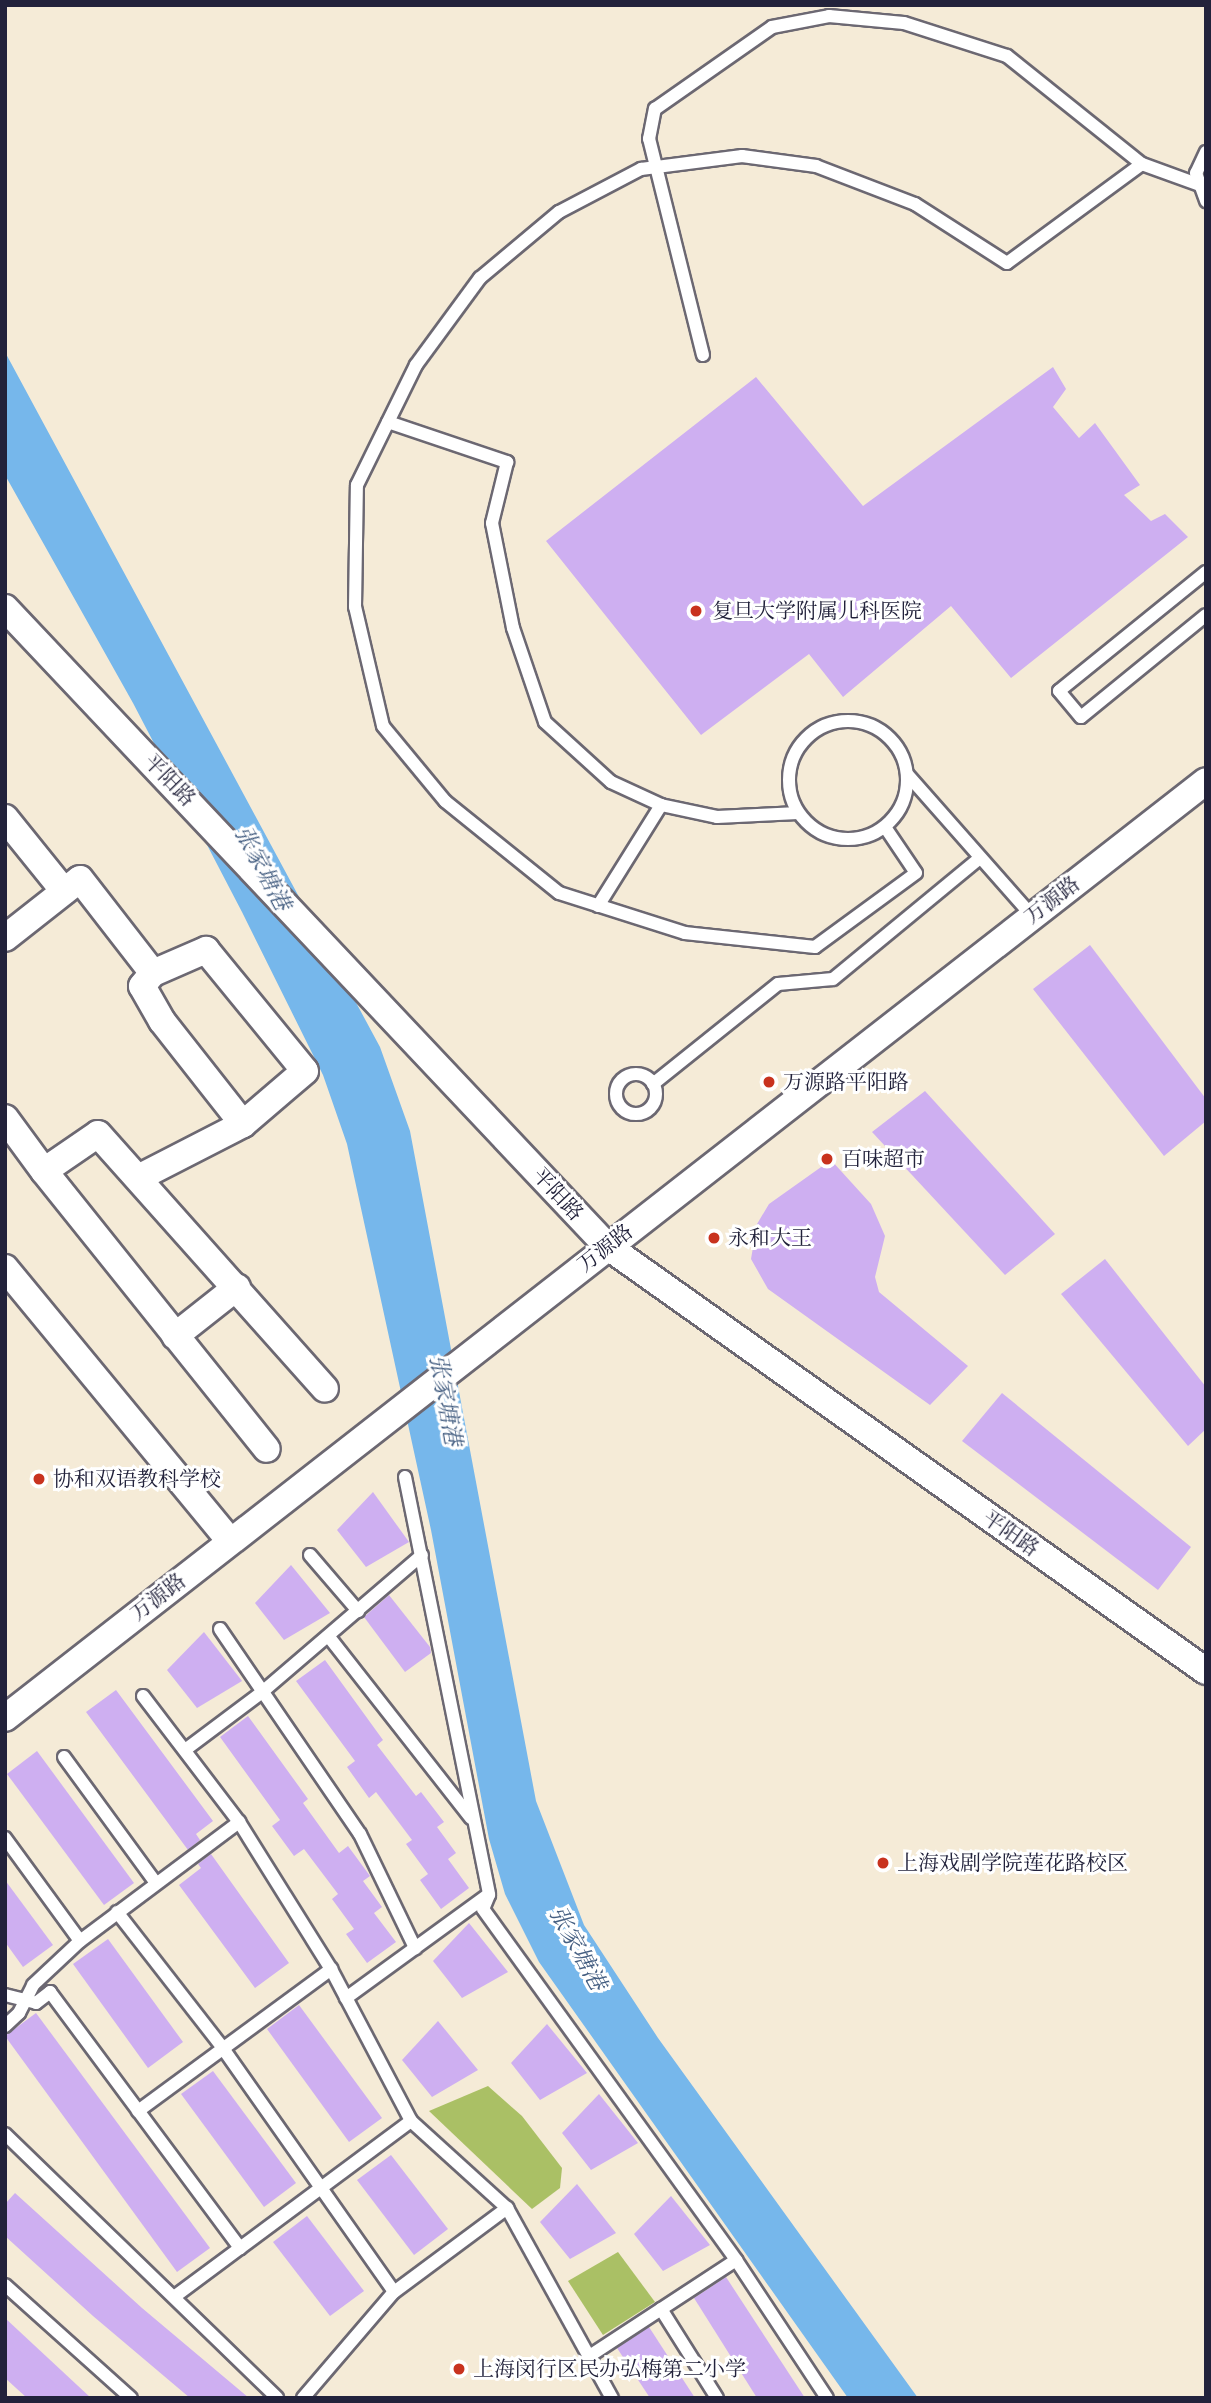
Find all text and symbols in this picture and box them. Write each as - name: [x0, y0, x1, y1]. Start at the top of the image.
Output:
- place label: 复旦大学附属儿科医院: [712, 598, 922, 624]
- marker: 复旦大学附属儿科医院: [686, 601, 706, 621]
- street label: 平阳路: [139, 749, 201, 811]
- water label: 张家塘港: [229, 821, 297, 915]
- street label: 万源路: [1019, 871, 1085, 929]
- place label: 万源路平阳路: [783, 1069, 909, 1095]
- marker: 万源路平阳路: [761, 1074, 777, 1090]
- place label: 百味超市: [841, 1146, 925, 1172]
- marker: 百味超市: [819, 1151, 835, 1167]
- street label: 平阳路: [527, 1162, 589, 1226]
- street label: 万源路: [572, 1219, 638, 1277]
- place label: 永和大王: [728, 1225, 812, 1251]
- marker: 永和大王: [706, 1230, 722, 1246]
- water label: 张家塘港: [424, 1352, 468, 1448]
- place label: 协和双语教科学校: [53, 1466, 221, 1492]
- marker: 协和双语教科学校: [31, 1471, 47, 1487]
- street label: 平阳路: [978, 1505, 1044, 1561]
- street label: 万源路: [125, 1568, 191, 1626]
- place label: 上海戏剧学院莲花路校区: [897, 1850, 1128, 1876]
- marker: 上海戏剧学院莲花路校区: [875, 1855, 891, 1871]
- water label: 张家塘港: [544, 1901, 612, 1995]
- place label: 上海闵行区民办弘梅第二小学: [473, 2356, 746, 2382]
- marker: 上海闵行区民办弘梅第二小学: [451, 2361, 467, 2377]

